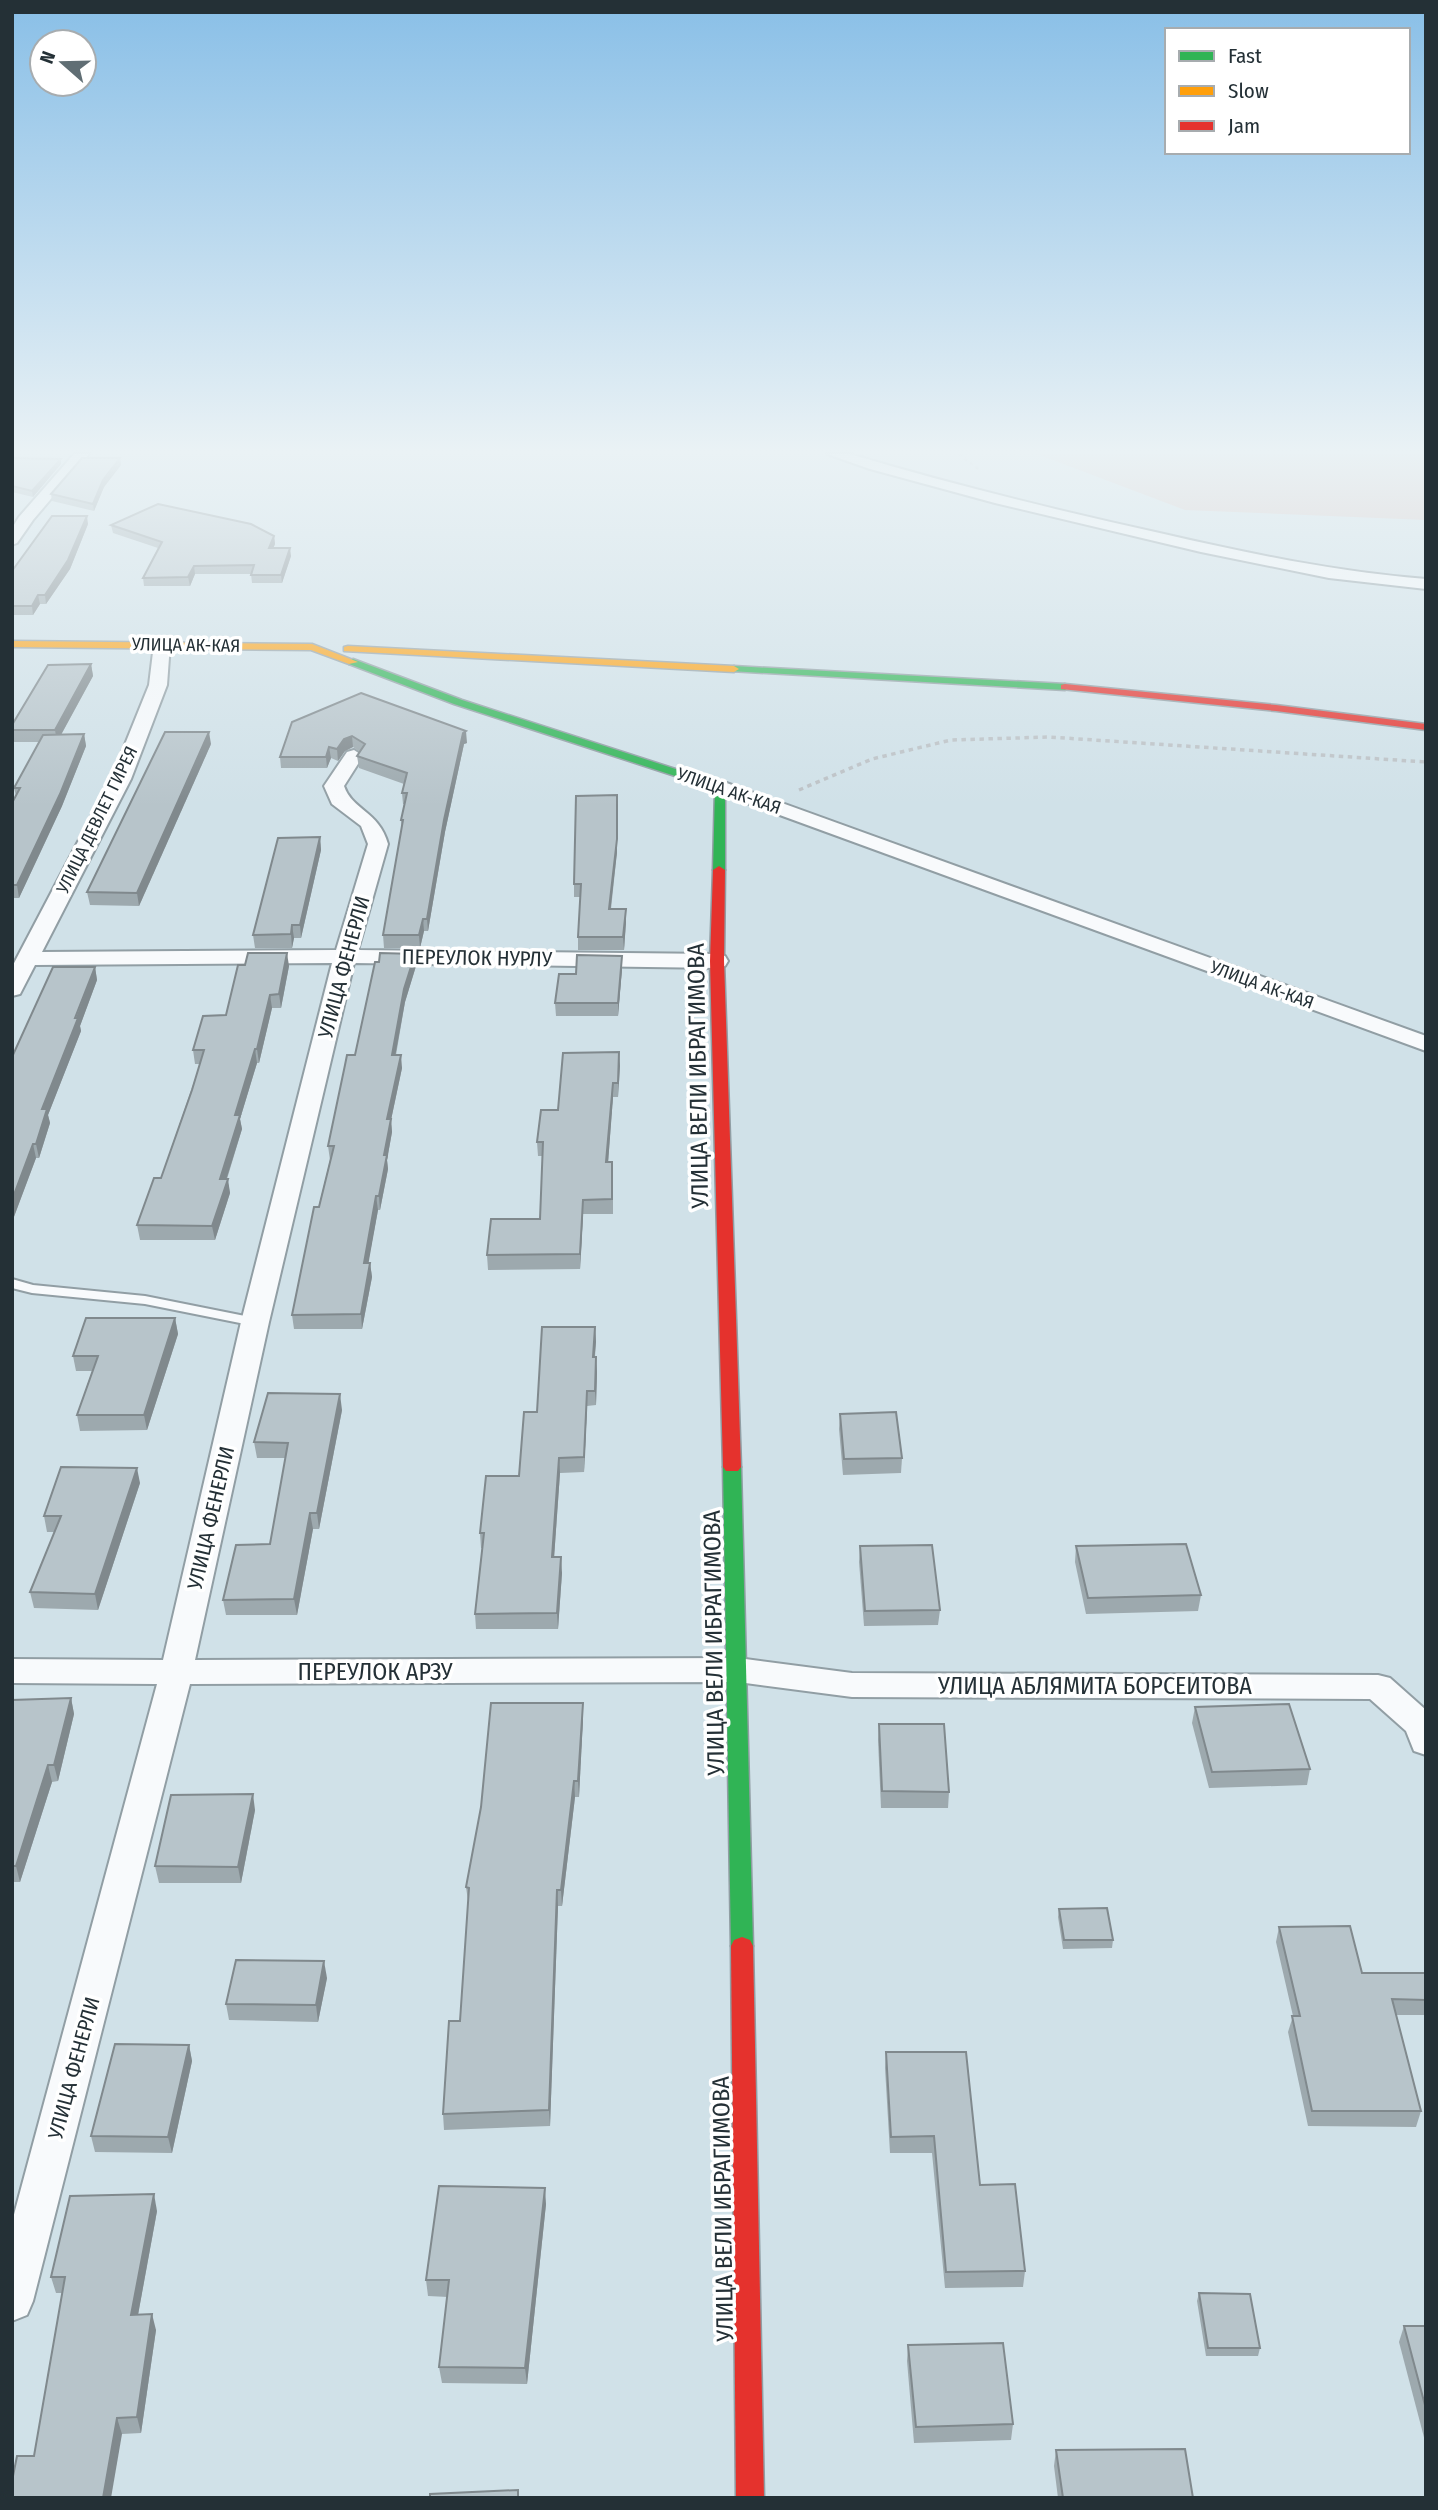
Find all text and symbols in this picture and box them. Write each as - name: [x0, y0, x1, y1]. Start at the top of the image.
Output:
- north arrow: [28, 28, 98, 98]
- legend: [1165, 28, 1410, 154]
- text: Fast: [1228, 43, 1262, 69]
- text: N: [35, 48, 60, 67]
- text: Slow: [1228, 78, 1269, 104]
- text: Jam: [1228, 113, 1260, 139]
- street label: УЛИЦА АК-КАЯ: [131, 633, 240, 657]
- street label: УЛИЦА ДЕВЛЕТ ГИРЕЯ: [51, 743, 142, 898]
- street label: УЛИЦА АК-КАЯ: [673, 763, 784, 819]
- street label: УЛИЦА ФЕНЕРЛИ: [312, 893, 375, 1042]
- street label: УЛИЦА ВЕЛИ ИБРАГИМОВА: [682, 943, 714, 1210]
- street label: ПЕРЕУЛОК НУРЛУ: [402, 944, 553, 972]
- street label: УЛИЦА АК-КАЯ: [1206, 956, 1317, 1014]
- street label: УЛИЦА ФЕНЕРЛИ: [182, 1444, 240, 1593]
- street label: УЛИЦА ВЕЛИ ИБРАГИМОВА: [698, 1510, 730, 1777]
- street label: ПЕРЕУЛОК АРЗУ: [297, 1658, 453, 1686]
- street label: УЛИЦА АБЛЯМИТА БОРСЕИТОВА: [937, 1672, 1252, 1700]
- street label: УЛИЦА ФЕНЕРЛИ: [42, 1994, 105, 2143]
- street label: УЛИЦА ВЕЛИ ИБРАГИМОВА: [707, 2076, 739, 2343]

